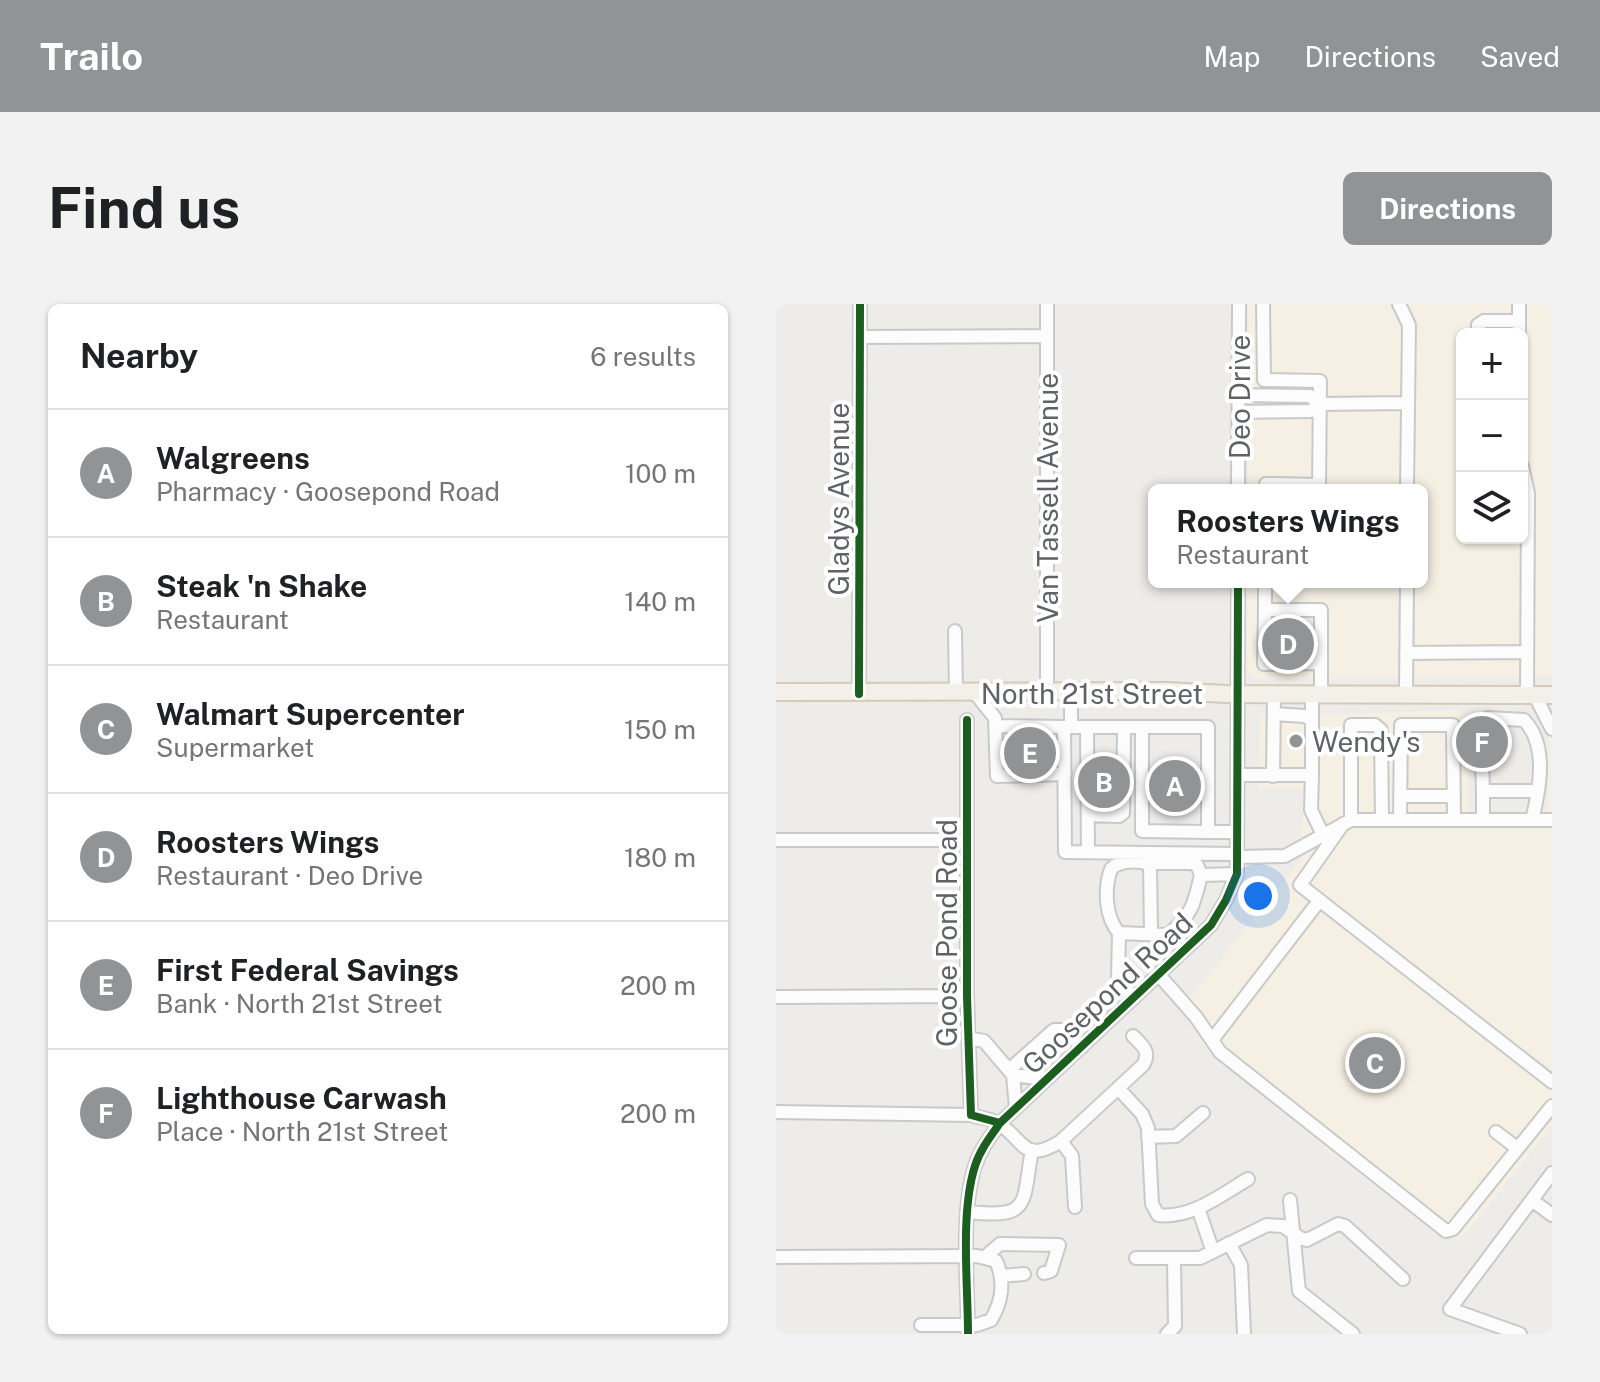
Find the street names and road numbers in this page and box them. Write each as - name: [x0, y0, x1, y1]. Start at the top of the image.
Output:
- street label: Deo Drive: [1223, 335, 1256, 459]
- street label: Van Tassell Avenue: [1031, 373, 1064, 623]
- street label: Gladys Avenue: [822, 403, 855, 595]
- street label: North 21st Street: [981, 677, 1203, 710]
- street label: Goose Pond Road: [930, 819, 963, 1047]
- street label: Goosepond Road: [1015, 906, 1199, 1080]

